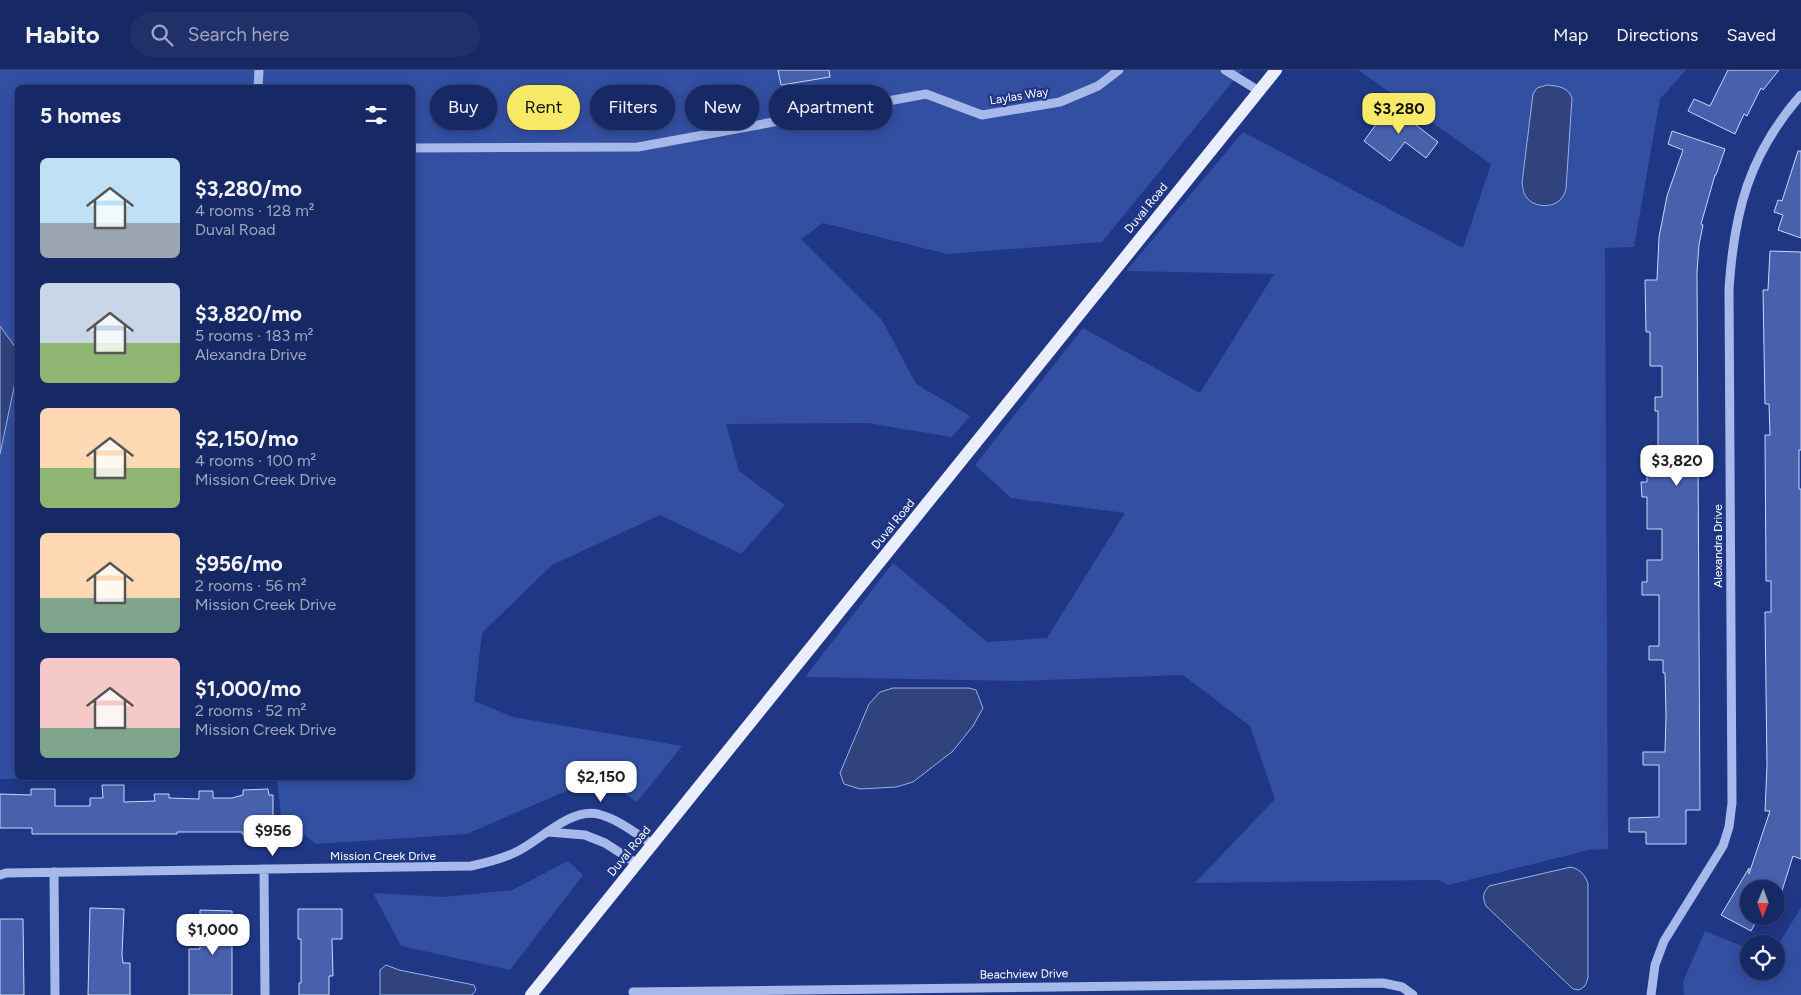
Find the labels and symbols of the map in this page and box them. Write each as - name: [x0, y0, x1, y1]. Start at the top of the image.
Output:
- street label: Laylas Way: [989, 84, 1050, 108]
- pin: $3,280: [1358, 92, 1440, 135]
- street label: Duval Road: [1122, 180, 1170, 236]
- pin: $3,820: [1636, 444, 1718, 487]
- street label: Duval Road: [869, 496, 917, 552]
- street label: Alexandra Drive: [1711, 504, 1725, 588]
- pin: $2,150: [560, 760, 642, 803]
- pin: $956: [243, 814, 303, 857]
- street label: Duval Road: [605, 823, 653, 879]
- street label: Mission Creek Drive: [330, 849, 436, 863]
- north arrow: [1740, 880, 1785, 925]
- pin: $1,000: [172, 914, 254, 956]
- street label: Beachview Drive: [980, 966, 1069, 982]

